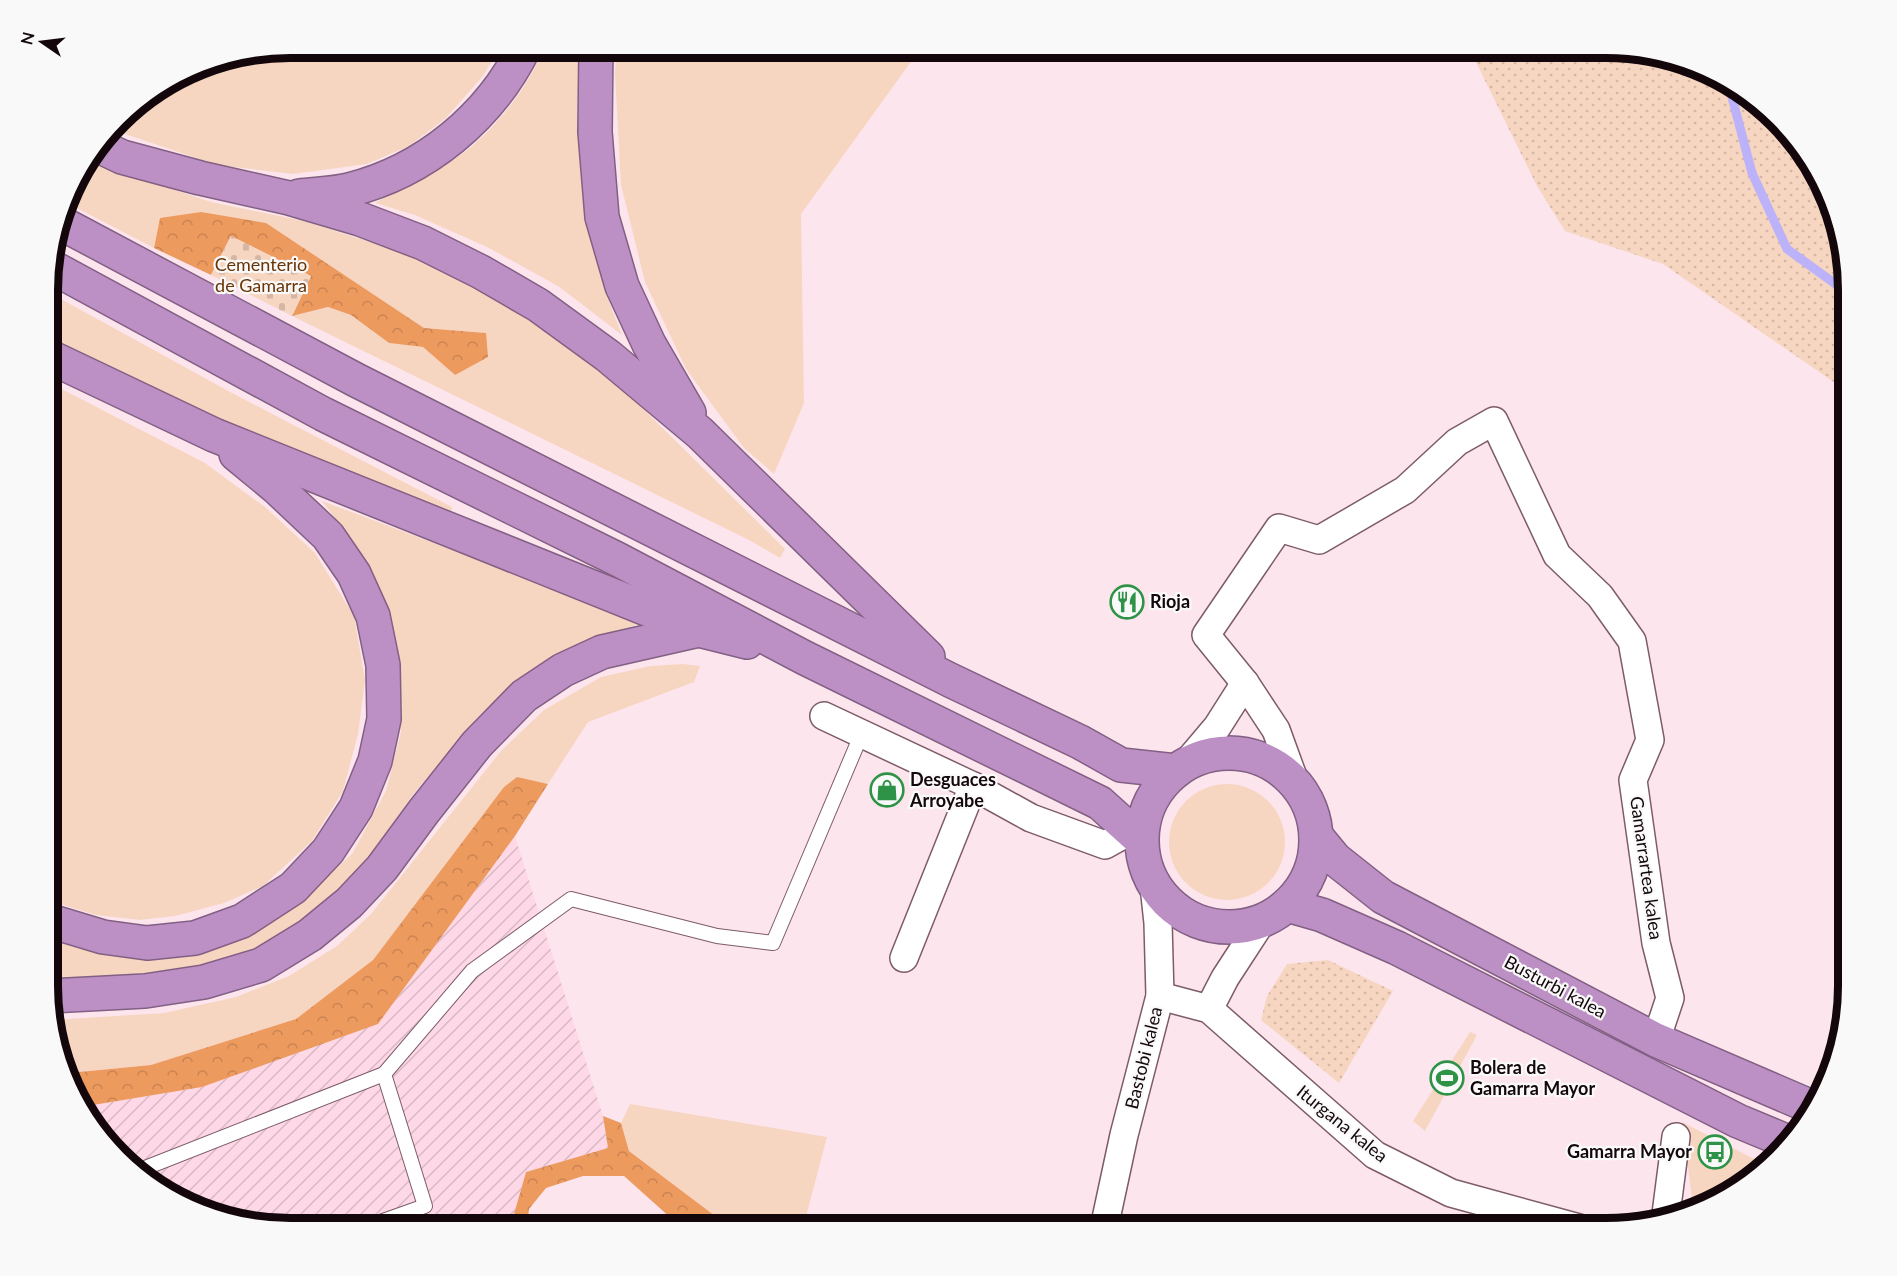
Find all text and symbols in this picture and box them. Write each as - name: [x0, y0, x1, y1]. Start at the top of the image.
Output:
- north arrow: [12, 12, 72, 72]
- text: N: [16, 30, 38, 47]
- park label: Cementerio de Gamarra: [215, 253, 307, 296]
- restaurant icon: Rioja: [1109, 584, 1145, 620]
- place label: Rioja: [1150, 590, 1190, 612]
- place label: Desguaces Arroyabe: [909, 768, 996, 811]
- shop icon: Desguaces Arroyabe: [869, 772, 905, 808]
- street label: Gamarrartea kalea: [1626, 795, 1668, 941]
- street label: Busturbi kalea: [1501, 950, 1610, 1022]
- street label: Bastobi kalea: [1120, 1004, 1166, 1111]
- place label: Bolera de Gamarra Mayor: [1470, 1056, 1595, 1099]
- sports icon: Bolera de Gamarra Mayor: [1429, 1060, 1465, 1096]
- street label: Iturgana kalea: [1293, 1080, 1392, 1166]
- bus stop icon: Gamarra Mayor: [1697, 1134, 1733, 1170]
- place label: Gamarra Mayor: [1567, 1140, 1692, 1162]

